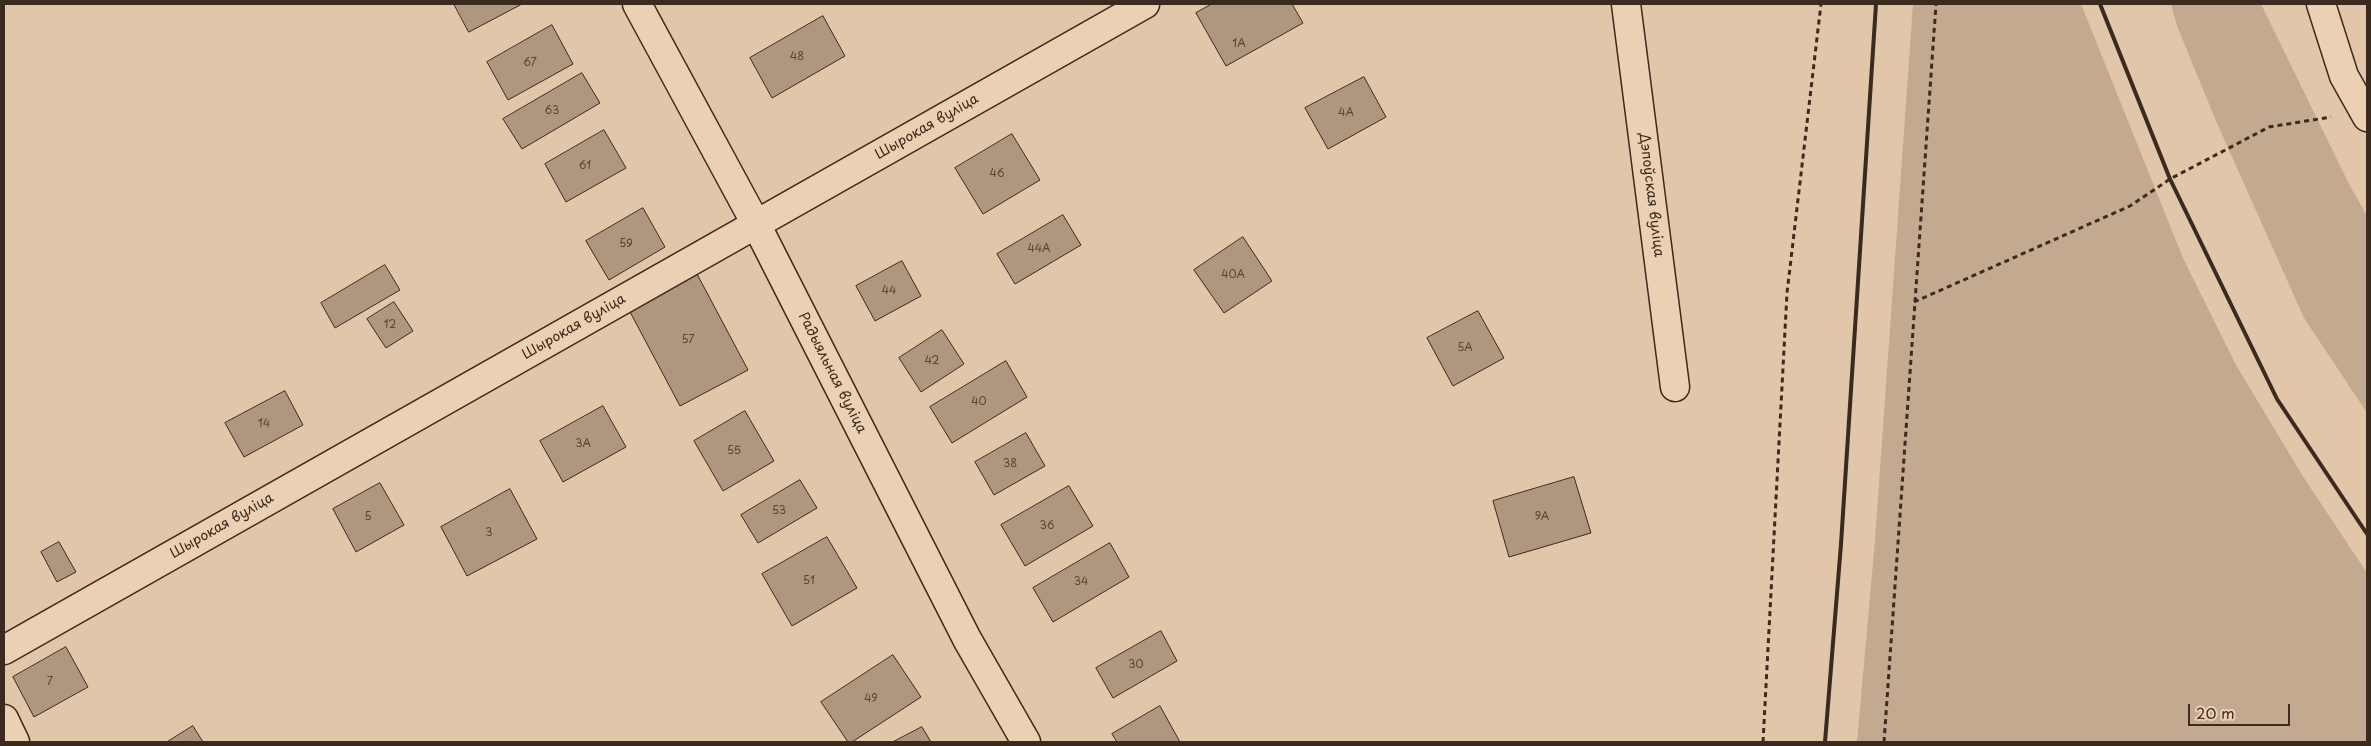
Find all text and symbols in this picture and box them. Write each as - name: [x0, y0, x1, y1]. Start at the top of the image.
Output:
- house number: 1А: [1232, 37, 1246, 51]
- house number: 48: [790, 50, 804, 64]
- house number: 67: [523, 56, 537, 70]
- street label: Шырокая вуліца: [872, 91, 982, 163]
- house number: 63: [545, 104, 559, 118]
- house number: 4А: [1338, 106, 1354, 120]
- street label: Дэпоўская вуліца: [1635, 132, 1667, 258]
- house number: 61: [579, 159, 591, 173]
- house number: 46: [990, 167, 1004, 181]
- house number: 59: [619, 237, 633, 251]
- house number: 44А: [1028, 242, 1050, 256]
- house number: 40А: [1221, 268, 1245, 282]
- house number: 44: [882, 284, 896, 298]
- street label: Шырокая вуліца: [519, 291, 629, 363]
- street label: Радыяльная вуліца: [794, 310, 870, 436]
- house number: 12: [384, 318, 396, 332]
- house number: 57: [681, 333, 695, 347]
- house number: 5А: [1457, 341, 1473, 355]
- house number: 42: [925, 354, 939, 368]
- house number: 40: [971, 395, 987, 409]
- house number: 14: [258, 417, 270, 431]
- house number: 3А: [575, 437, 591, 451]
- house number: 55: [727, 444, 741, 458]
- house number: 38: [1003, 457, 1017, 471]
- street label: Шырокая вуліца: [167, 490, 277, 562]
- house number: 53: [772, 504, 786, 518]
- house number: 5: [364, 510, 372, 524]
- house number: 9А: [1535, 510, 1549, 524]
- house number: 36: [1040, 519, 1054, 533]
- house number: 3: [485, 526, 493, 540]
- house number: 51: [803, 574, 815, 588]
- house number: 34: [1074, 575, 1088, 589]
- house number: 30: [1128, 658, 1144, 672]
- house number: 7: [47, 675, 53, 689]
- house number: 49: [864, 692, 878, 706]
- scale bar: [2191, 694, 2294, 726]
- text: 20 m: [2196, 701, 2235, 724]

